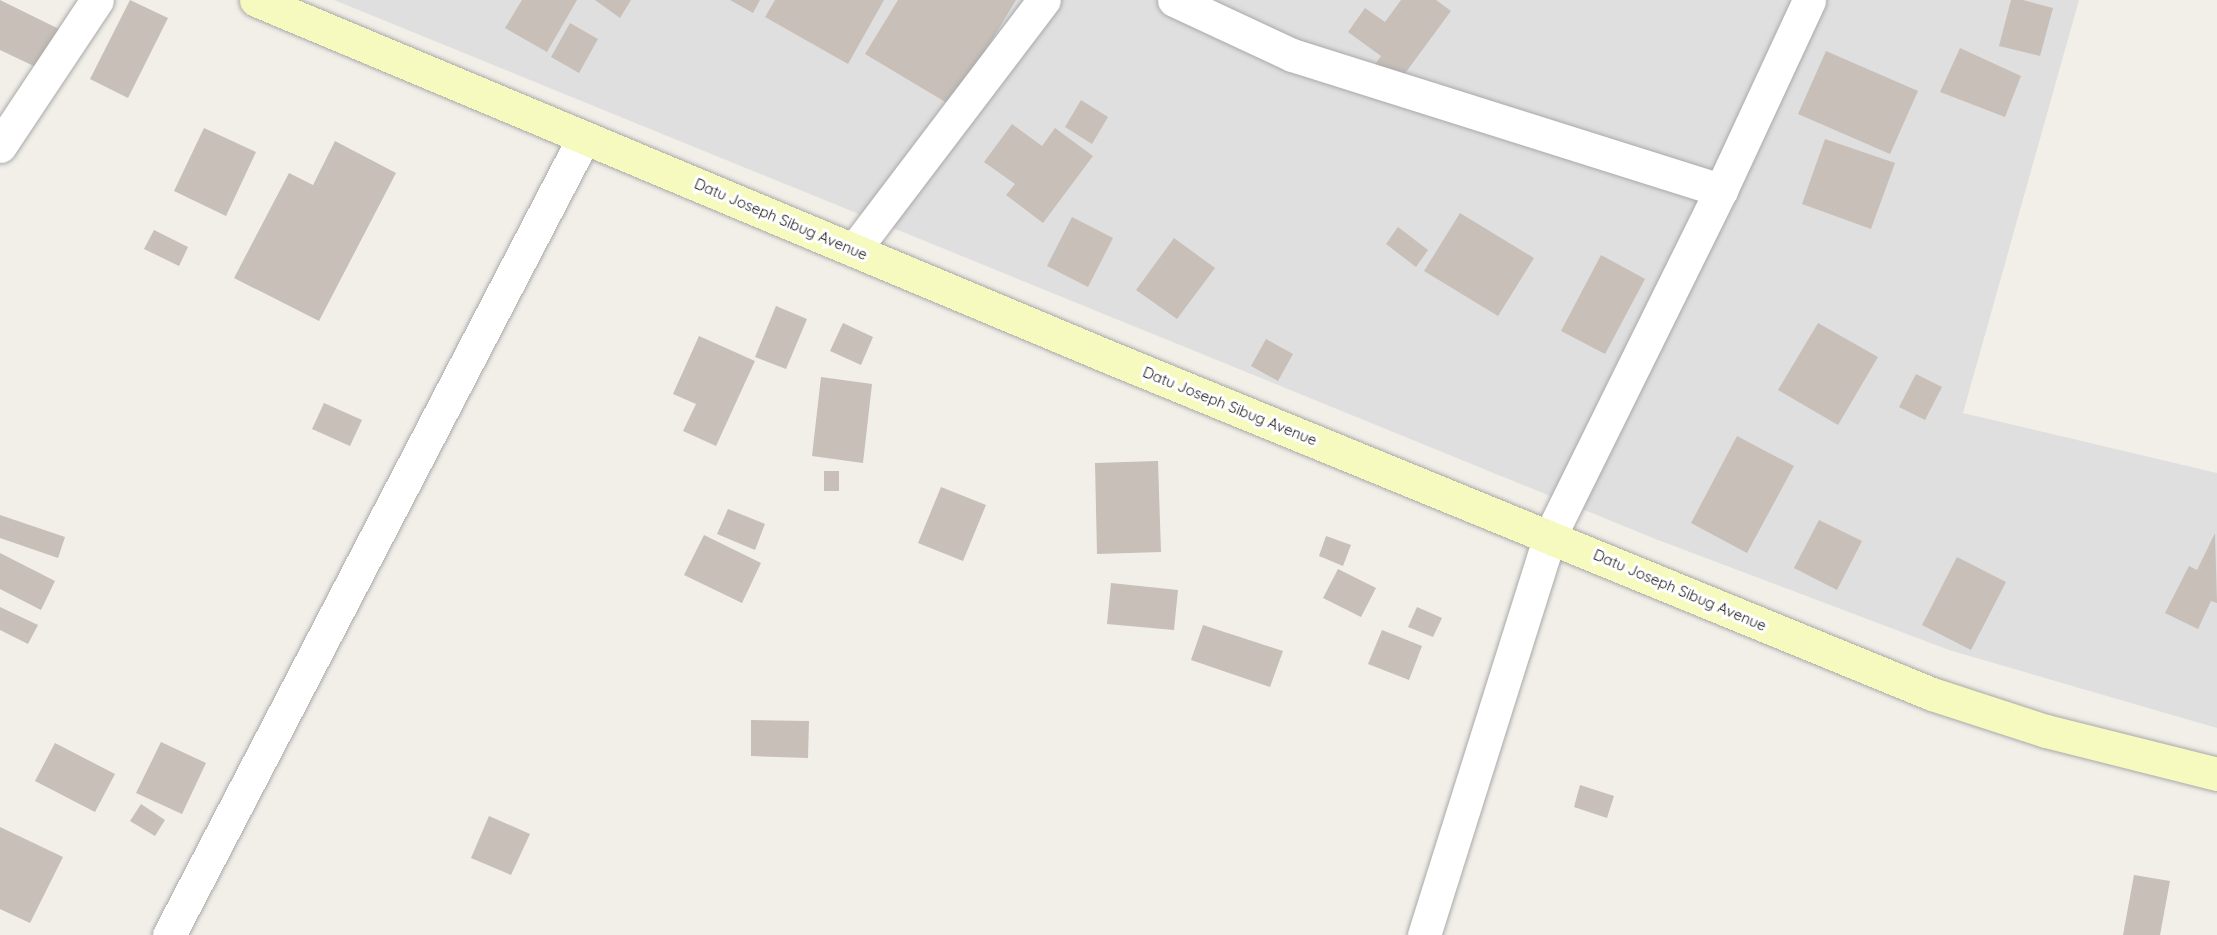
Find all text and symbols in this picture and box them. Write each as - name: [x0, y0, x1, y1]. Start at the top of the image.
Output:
- street label: Datu Joseph Sibug Avenue: [692, 174, 870, 264]
- street label: Datu Joseph Sibug Avenue: [1140, 363, 1320, 449]
- street label: Datu Joseph Sibug Avenue: [1591, 545, 1769, 635]

